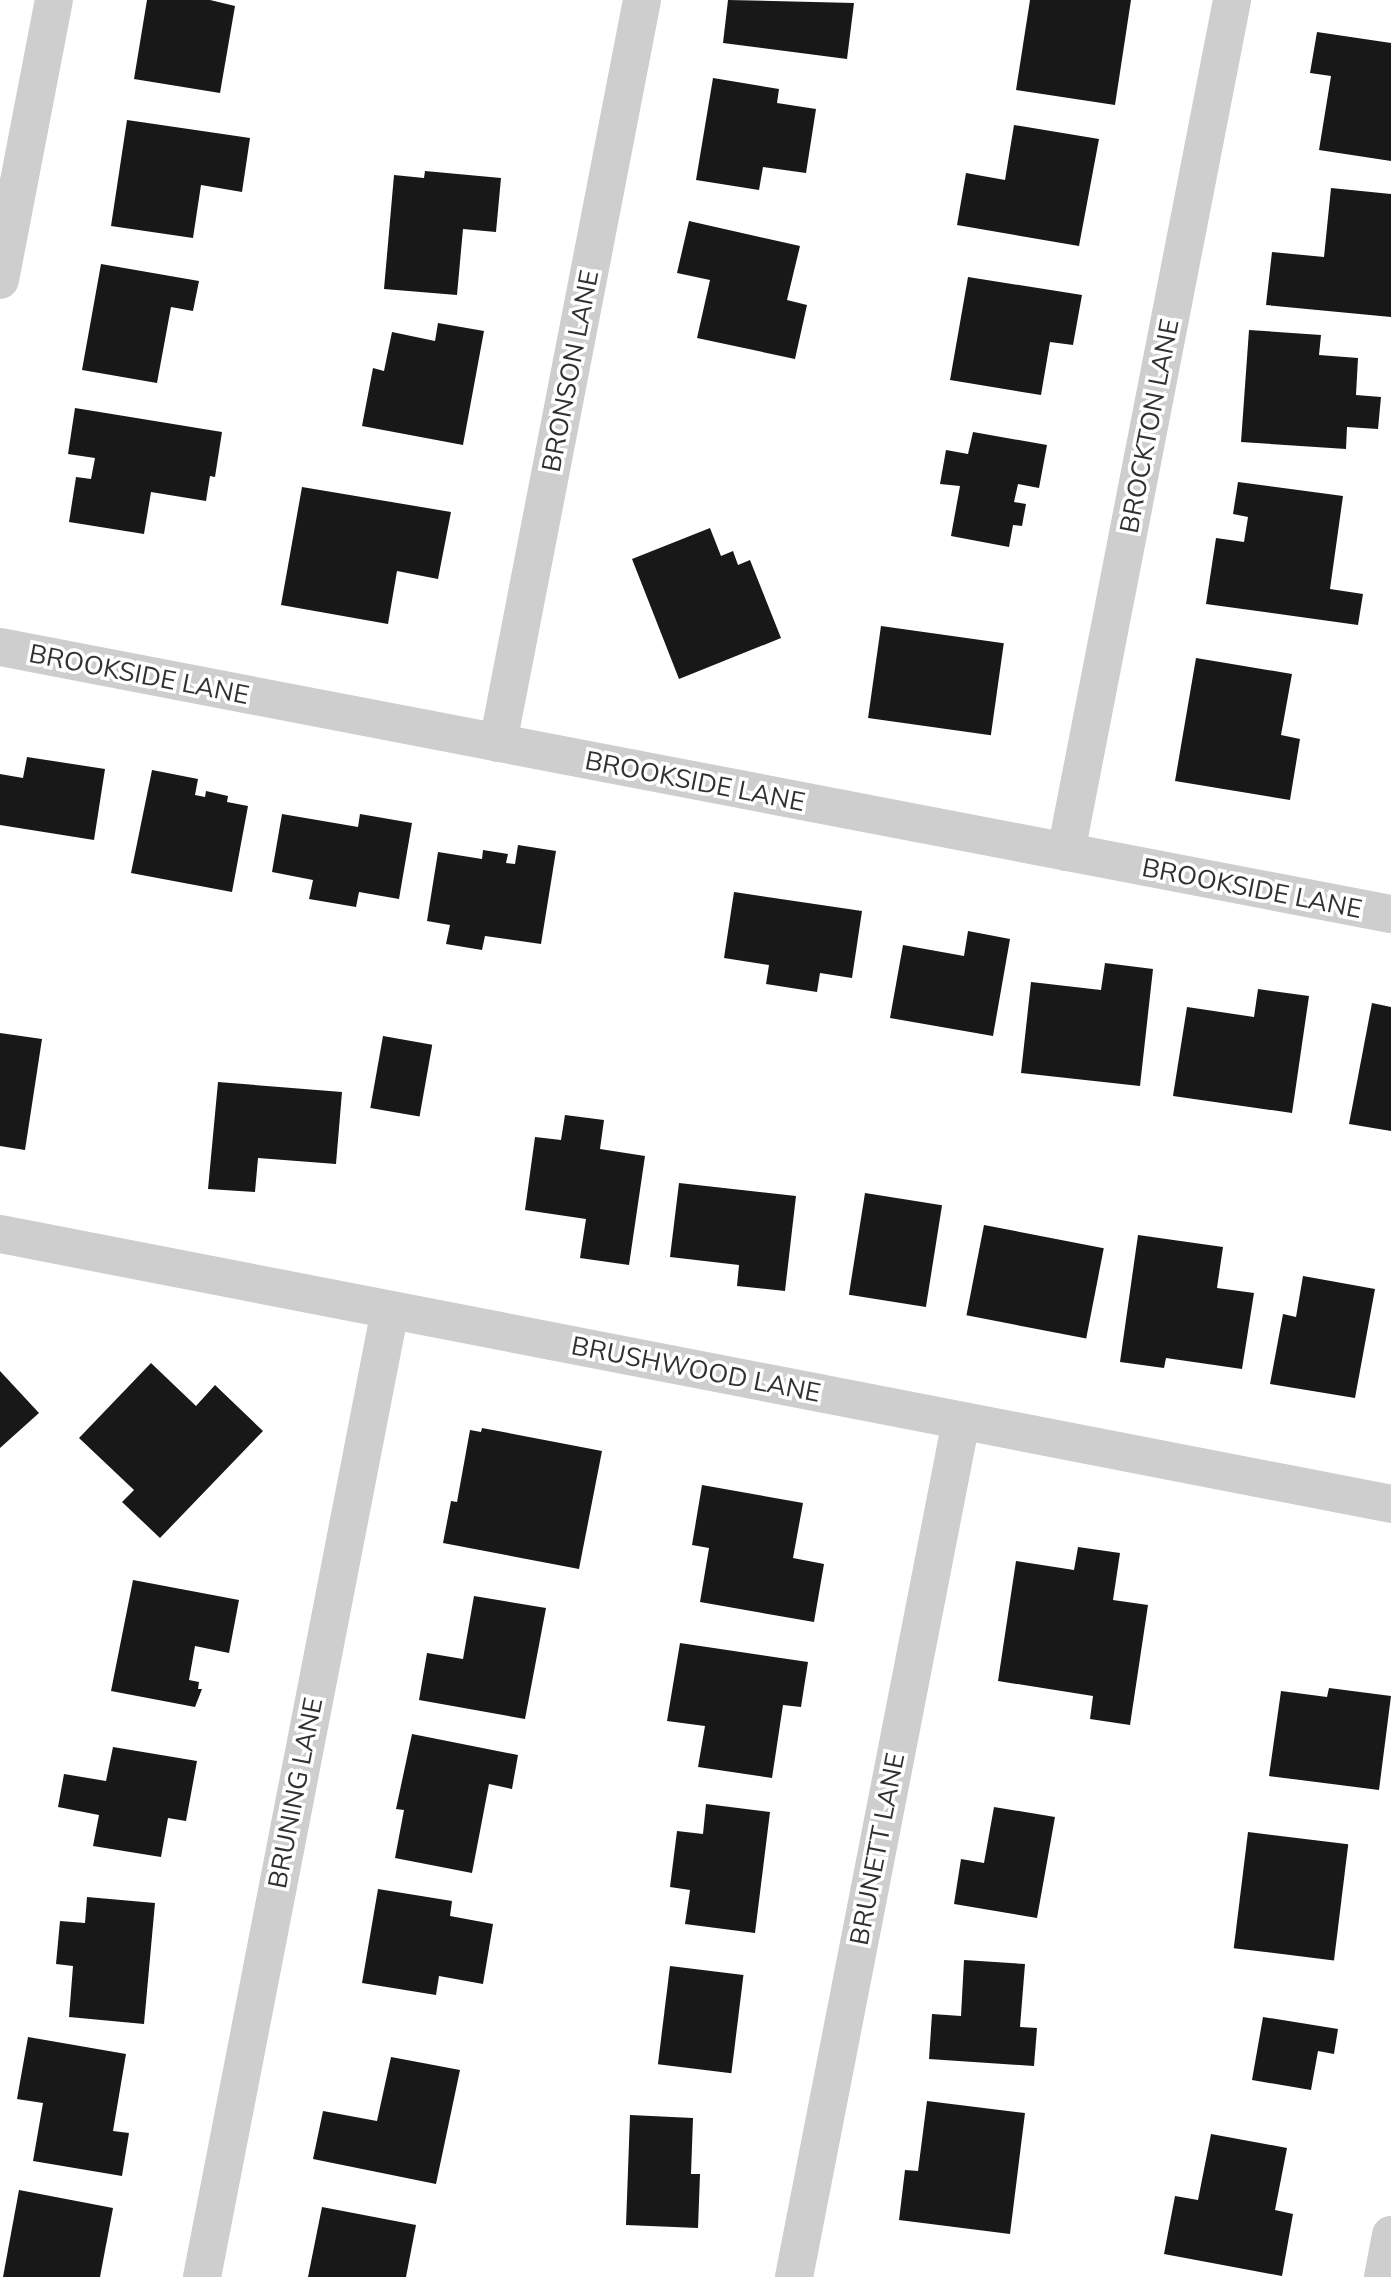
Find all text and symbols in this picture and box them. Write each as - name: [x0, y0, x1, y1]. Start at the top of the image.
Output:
- street label: BRONSON LANE: [535, 267, 605, 475]
- street label: BROCKTON LANE: [1113, 316, 1185, 536]
- street label: BROOKSIDE LANE: [26, 637, 252, 711]
- street label: BROOKSIDE LANE: [582, 744, 808, 818]
- street label: BROOKSIDE LANE: [1139, 851, 1365, 925]
- street label: BRUSHWOOD LANE: [569, 1330, 823, 1408]
- street label: BRUNING LANE: [261, 1695, 329, 1891]
- street label: BRUNETT LANE: [843, 1750, 911, 1948]

